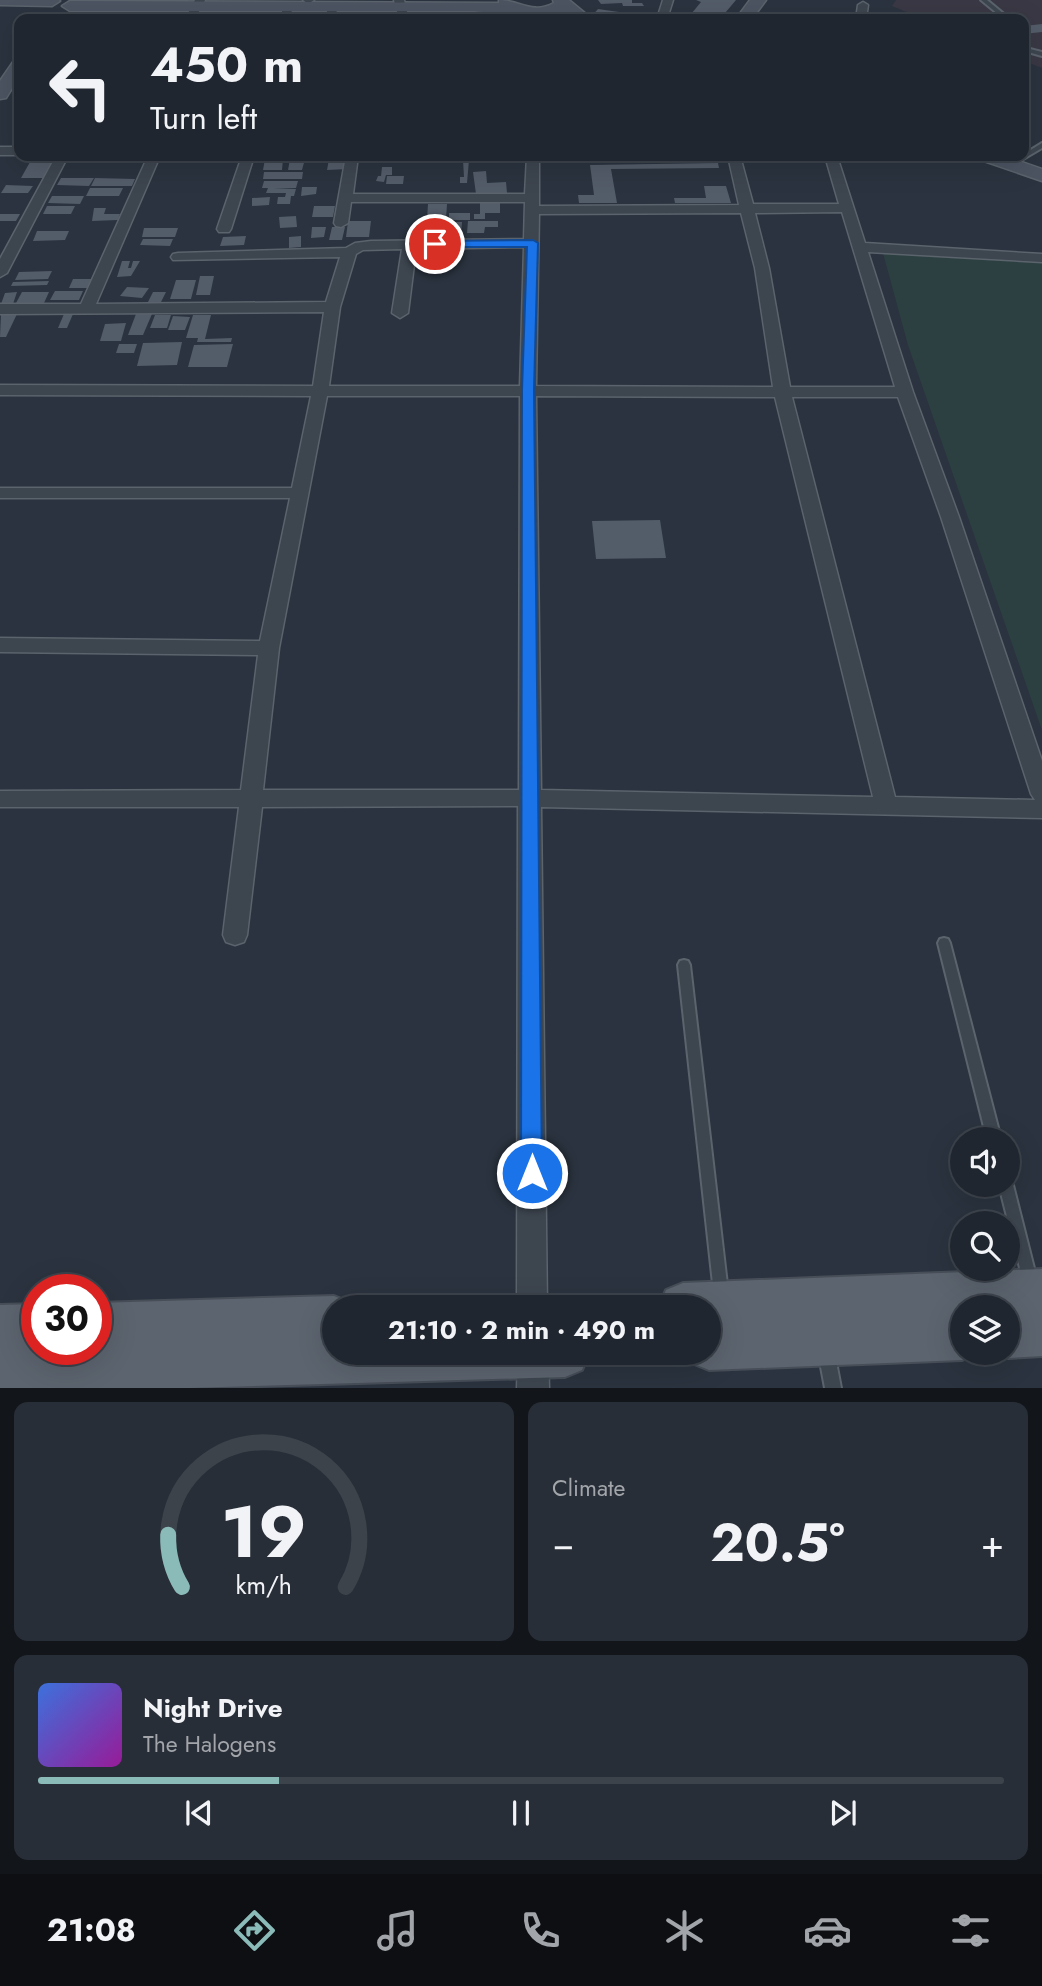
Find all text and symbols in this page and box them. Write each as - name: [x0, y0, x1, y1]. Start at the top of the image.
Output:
- text: 450 m: [150, 30, 303, 100]
- icon: left: [35, 42, 126, 133]
- text: Turn left: [150, 95, 257, 141]
- pin: [405, 214, 465, 274]
- icon: arrive: [416, 225, 454, 263]
- map controls: [950, 1127, 1020, 1365]
- button: sound: [950, 1127, 1020, 1197]
- position arrow: [495, 1136, 569, 1210]
- button: search: [950, 1211, 1020, 1281]
- speed limit sign: 30: [21, 1274, 112, 1365]
- button: layers: [950, 1295, 1020, 1365]
- text: 21:10 · 2 min · 490 m: [388, 1311, 655, 1349]
- text: Climate: [552, 1471, 625, 1505]
- text: 19: [221, 1480, 307, 1585]
- text: 20.5°: [710, 1505, 845, 1581]
- text: −: [552, 1516, 574, 1571]
- text: +: [981, 1516, 1004, 1571]
- text: km/h: [236, 1567, 292, 1603]
- text: Night Drive: [143, 1689, 283, 1727]
- text: The Halogens: [143, 1727, 276, 1761]
- icon: previous: [180, 1794, 218, 1832]
- icon: pause: [502, 1794, 540, 1832]
- icon: next: [824, 1794, 862, 1832]
- icon: directions: [230, 1906, 279, 1955]
- icon: music: [373, 1906, 422, 1955]
- icon: phone: [516, 1906, 565, 1955]
- icon: climate: [660, 1906, 709, 1955]
- icon: car: [803, 1906, 852, 1955]
- icon: filters: [946, 1906, 995, 1955]
- text: 21:08: [47, 1907, 136, 1953]

